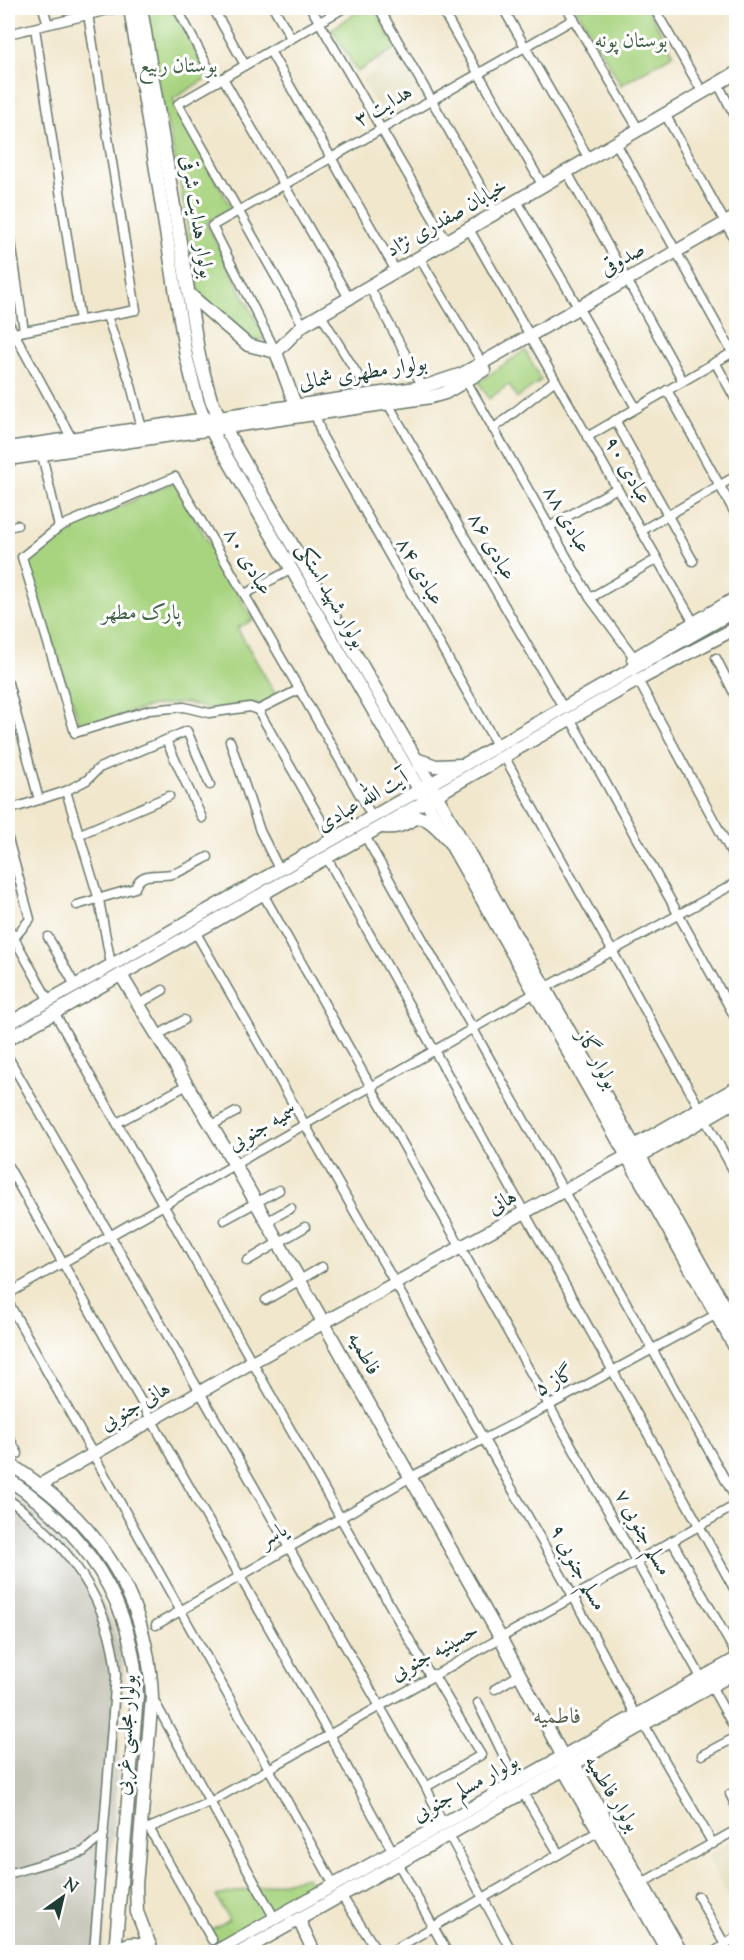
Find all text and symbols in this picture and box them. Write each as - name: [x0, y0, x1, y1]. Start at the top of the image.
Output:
- park label: بوستان پونه: [595, 27, 667, 57]
- park label: بوستان ربیع: [139, 52, 217, 84]
- street label: هدایت ۳: [349, 78, 419, 136]
- street label: بولوار هدایت شرقی: [171, 153, 221, 281]
- street label: خیابان صفدری نژاد: [381, 172, 513, 266]
- street label: صدوقی: [595, 235, 651, 285]
- street label: بولوار مطهری شمالی: [297, 349, 429, 399]
- street label: عبادی ۹۰: [595, 431, 659, 511]
- street label: عبادی ۸۸: [534, 480, 598, 560]
- street label: عبادی ۸۶: [459, 507, 523, 587]
- street label: عبادی ۸۰: [215, 522, 279, 602]
- street label: عبادی ۸۴: [387, 532, 451, 612]
- street label: بولوار شهید استکی: [288, 538, 372, 654]
- park label: پارک مطهر: [100, 599, 181, 629]
- street label: آیت الله عبادی: [310, 759, 417, 840]
- street label: بولوار گاز: [566, 1023, 625, 1095]
- street label: سمیه جنوبی: [223, 1096, 303, 1160]
- street label: هانی: [483, 1183, 523, 1223]
- street label: فاطمیه: [339, 1327, 387, 1381]
- street label: گاز ۵: [530, 1359, 580, 1405]
- street label: هانی جنوبی: [95, 1375, 177, 1439]
- street label: مسلم جنوبی ۷: [602, 1484, 678, 1584]
- street label: یاسر: [253, 1516, 294, 1557]
- street label: مسلم جنوبی ۹: [537, 1519, 613, 1619]
- street label: حسینیه جنوبی: [385, 1616, 485, 1690]
- street label: بولوار مجلسی غربی: [109, 1674, 145, 1796]
- district label: فاطمیه: [533, 1702, 581, 1734]
- street label: بولوار مسلم جنوبی: [407, 1747, 527, 1834]
- street label: بولوار فاطمیه: [576, 1750, 646, 1838]
- north arrow: [33, 1867, 93, 1927]
- text: N: [58, 1874, 82, 1900]

